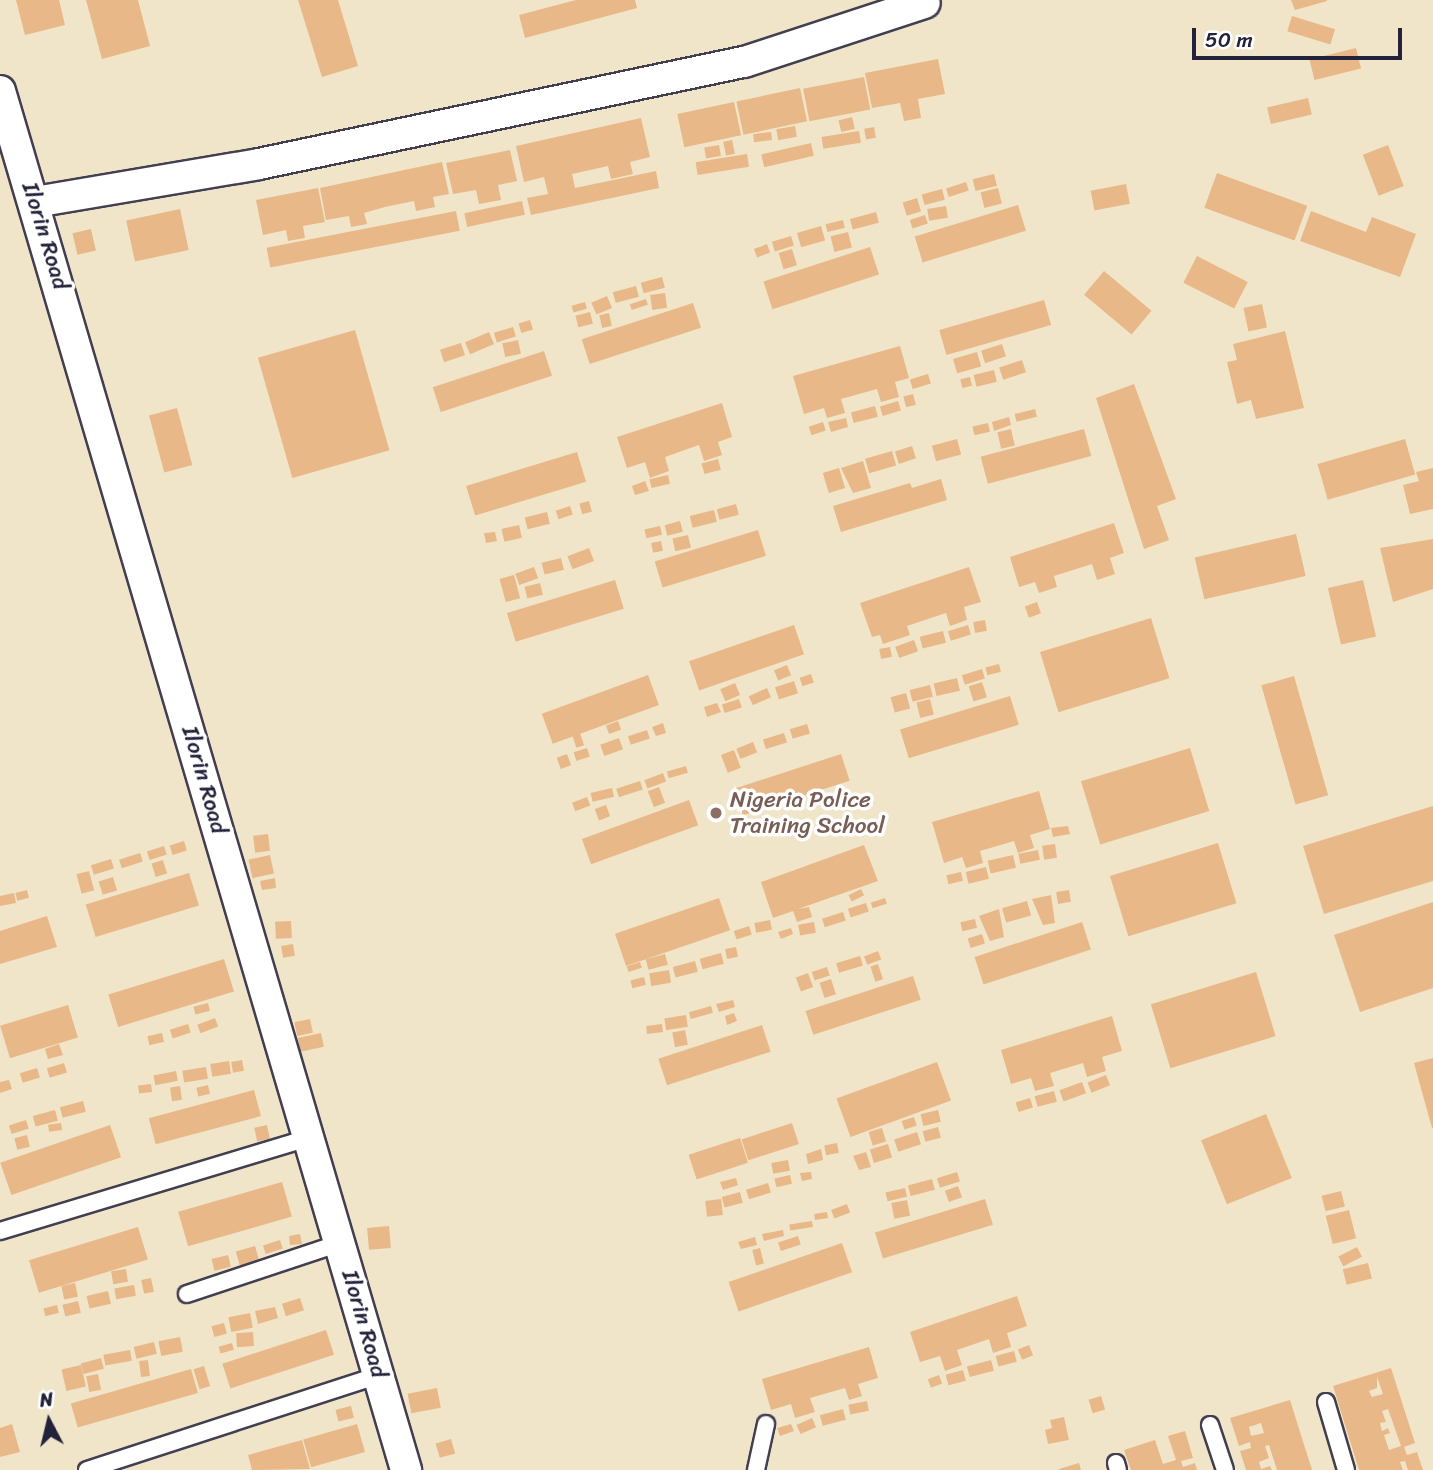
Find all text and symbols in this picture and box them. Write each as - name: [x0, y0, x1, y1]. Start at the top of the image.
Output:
- scale bar: [1195, 14, 1405, 58]
- text: 50 m: [1205, 21, 1253, 59]
- street label: Ilorin Road: [16, 179, 74, 293]
- street label: Ilorin Road: [175, 723, 233, 837]
- place label: Nigeria Police Training School: [730, 786, 885, 840]
- marker: Nigeria Police Training School: [708, 805, 724, 821]
- street label: Ilorin Road: [335, 1267, 393, 1381]
- text: N: [38, 1382, 55, 1417]
- north arrow: [14, 1386, 84, 1456]

